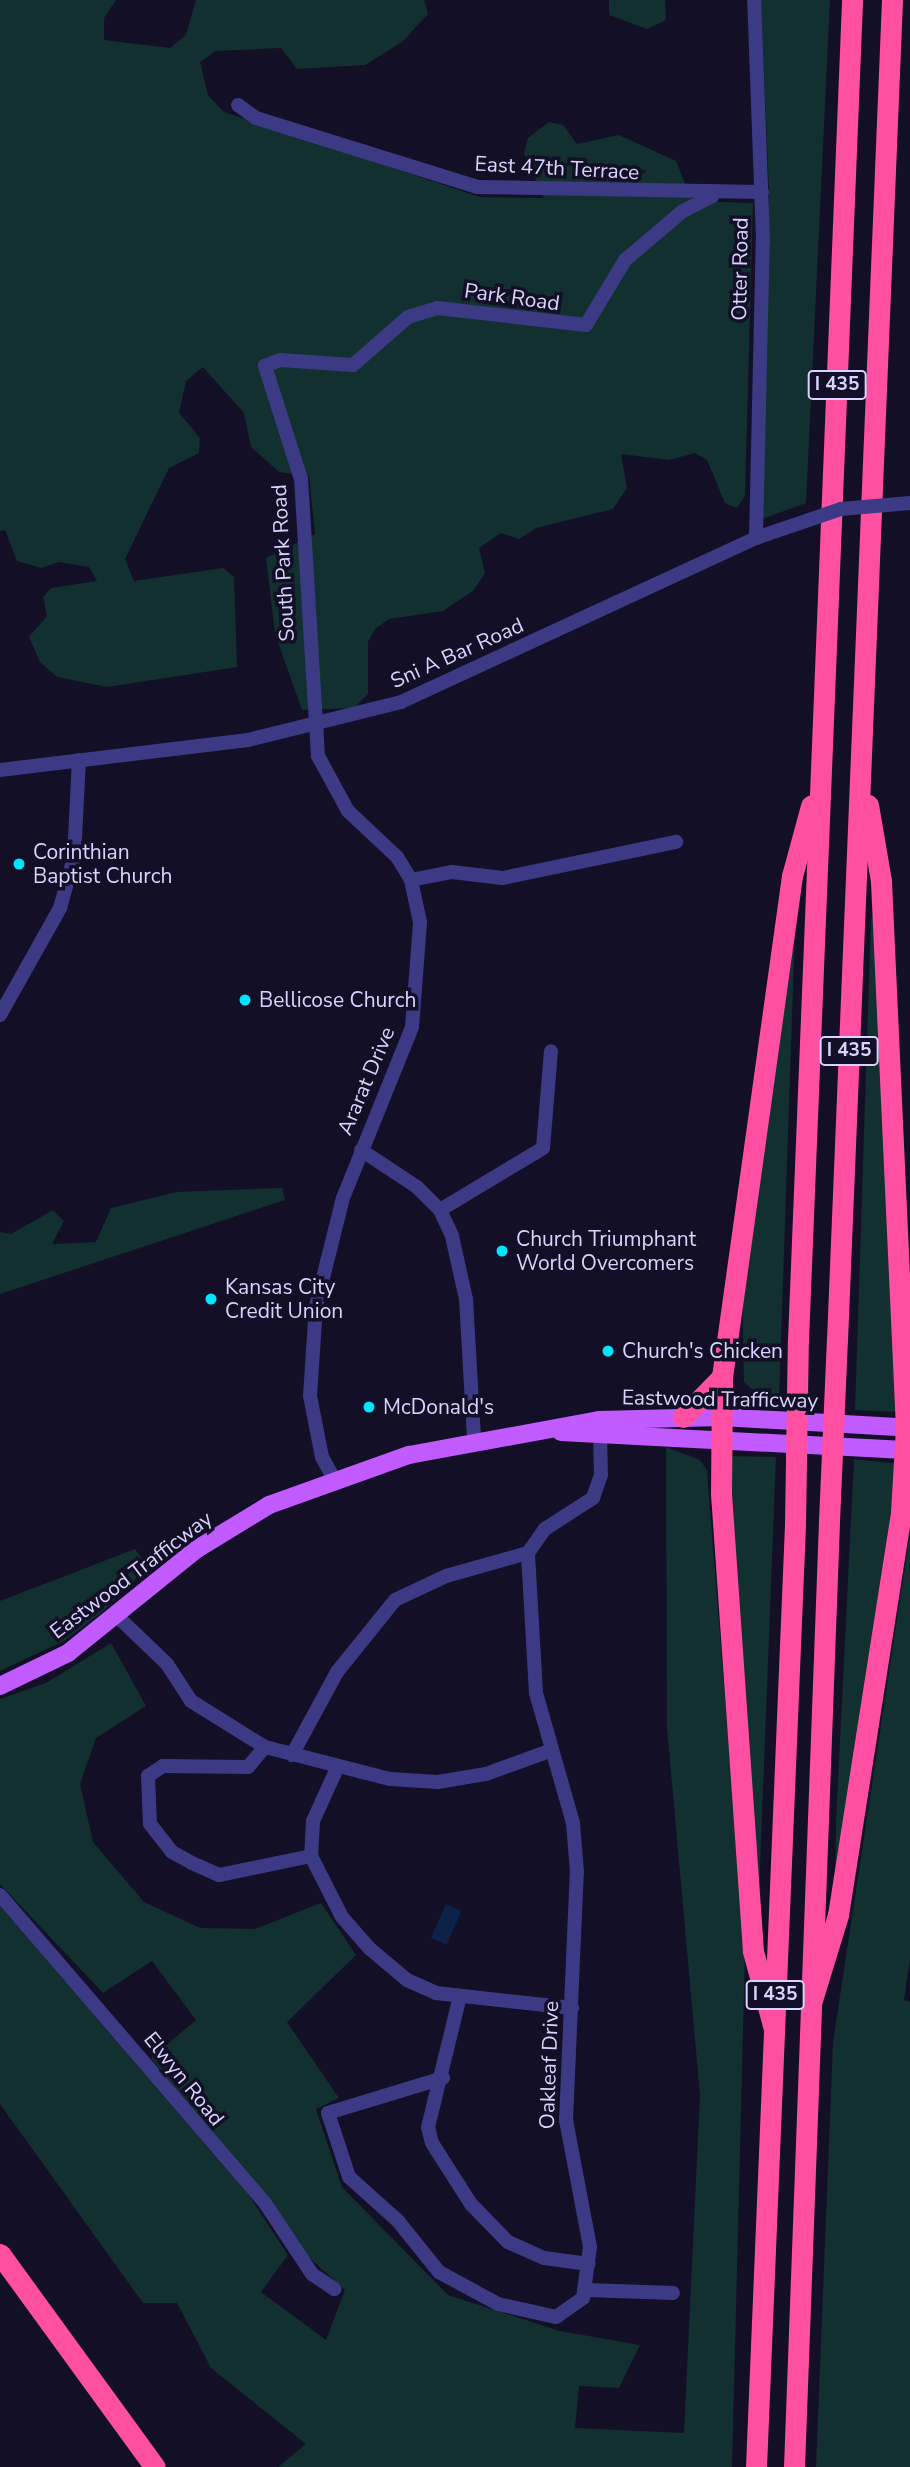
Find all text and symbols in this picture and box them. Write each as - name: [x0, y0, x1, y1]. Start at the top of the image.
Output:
- street label: East 47th Terrace: [474, 151, 640, 185]
- street label: Otter Road: [726, 217, 754, 321]
- street label: Park Road: [463, 278, 561, 316]
- road number: I 435: [807, 370, 867, 400]
- street label: South Park Road: [266, 484, 300, 642]
- street label: Sni A Bar Road: [387, 612, 527, 694]
- place label: Corinthian Baptist Church: [33, 839, 172, 889]
- marker: Corinthian Baptist Church: [11, 856, 27, 872]
- place label: Bellicose Church: [259, 987, 416, 1013]
- marker: Bellicose Church: [237, 992, 253, 1008]
- street label: Ararat Drive: [332, 1023, 400, 1139]
- road number: I 435: [819, 1036, 879, 1066]
- place label: Church Triumphant World Overcomers: [516, 1226, 696, 1276]
- marker: Church Triumphant World Overcomers: [494, 1243, 510, 1259]
- place label: Kansas City Credit Union: [225, 1274, 343, 1324]
- marker: Kansas City Credit Union: [203, 1291, 219, 1307]
- place label: Church's Chicken: [622, 1338, 783, 1364]
- marker: Church's Chicken: [600, 1343, 616, 1359]
- street label: Eastwood Trafficway: [622, 1385, 818, 1413]
- place label: McDonald's: [383, 1394, 494, 1420]
- marker: McDonald's: [361, 1399, 377, 1415]
- street label: Eastwood Trafficway: [45, 1506, 217, 1644]
- road number: I 435: [745, 1980, 805, 2010]
- street label: Oakleaf Drive: [534, 2000, 564, 2130]
- street label: Elwyn Road: [139, 2027, 229, 2131]

